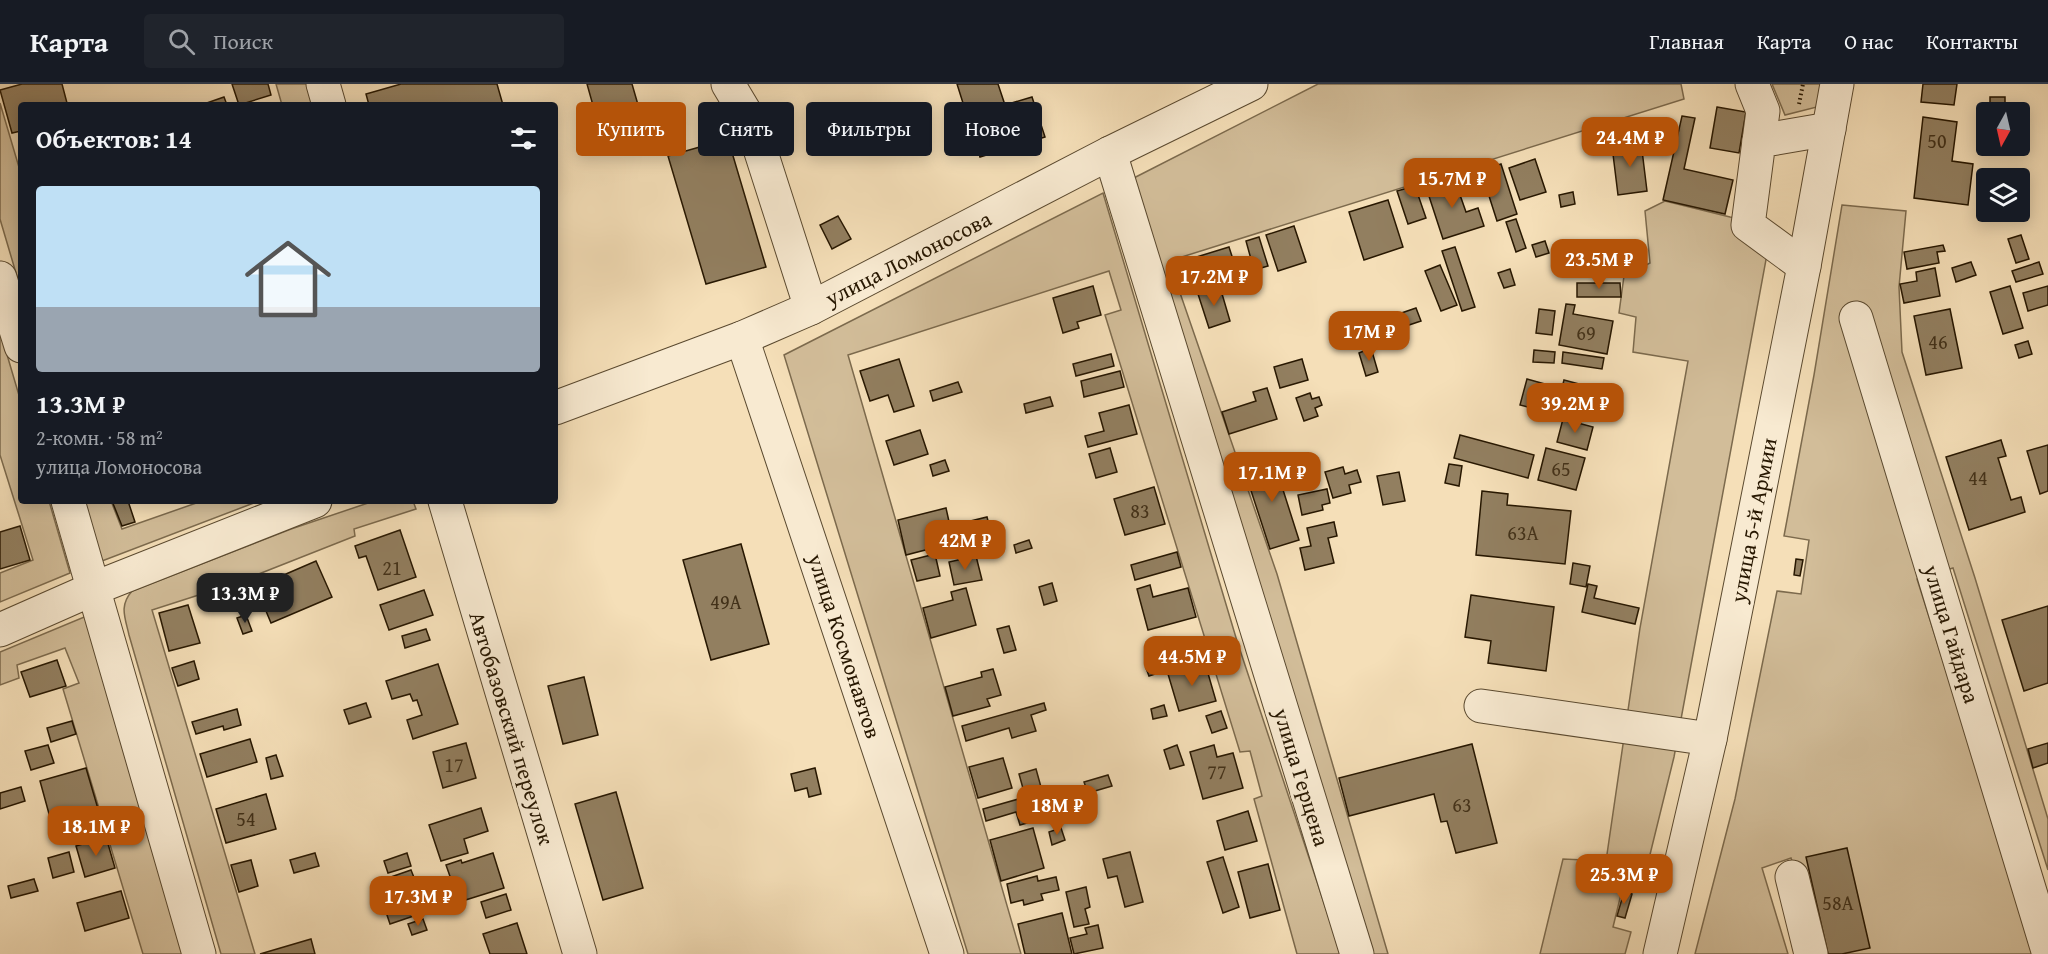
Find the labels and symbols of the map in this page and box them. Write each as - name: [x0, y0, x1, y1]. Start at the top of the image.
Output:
- north arrow: [1976, 102, 2030, 156]
- pin: 24.4M ₽: [1575, 117, 1685, 168]
- house number: 50: [1927, 126, 1947, 155]
- pin: 15.7M ₽: [1397, 158, 1507, 209]
- street label: улица Ломоносова: [819, 202, 997, 314]
- pin: 23.5M ₽: [1544, 239, 1654, 290]
- pin: 17.2M ₽: [1159, 256, 1269, 307]
- pin: 17M ₽: [1327, 311, 1411, 362]
- house number: 69: [1576, 318, 1596, 347]
- house number: 46: [1928, 327, 1948, 356]
- pin: 39.2M ₽: [1520, 383, 1630, 434]
- street label: улица 5-й Армии: [1721, 435, 1785, 606]
- pin: 17.1M ₽: [1217, 452, 1327, 503]
- house number: 65: [1551, 454, 1571, 483]
- house number: 44: [1968, 463, 1988, 492]
- house number: 83: [1130, 496, 1150, 525]
- house number: 63А: [1507, 518, 1539, 547]
- pin: 42M ₽: [923, 520, 1007, 571]
- street label: улица Космонавтов: [800, 549, 890, 742]
- house number: 21: [382, 553, 402, 582]
- street label: улица Гайдара: [1915, 560, 1988, 708]
- pin: 13.3M ₽: [190, 573, 300, 624]
- house number: 49А: [710, 587, 742, 616]
- street label: Автобазовский переулок: [461, 607, 563, 849]
- pin: 44.5M ₽: [1137, 636, 1247, 687]
- street label: улица Герцена: [1265, 703, 1338, 851]
- house number: 17: [444, 750, 464, 779]
- house number: 77: [1207, 757, 1227, 786]
- pin: 18M ₽: [1015, 785, 1099, 836]
- house number: 63: [1452, 790, 1472, 819]
- house number: 54: [236, 804, 256, 833]
- pin: 18.1M ₽: [41, 806, 151, 857]
- pin: 25.3M ₽: [1569, 854, 1679, 905]
- pin: 17.3M ₽: [363, 876, 473, 927]
- house number: 58А: [1822, 888, 1854, 917]

